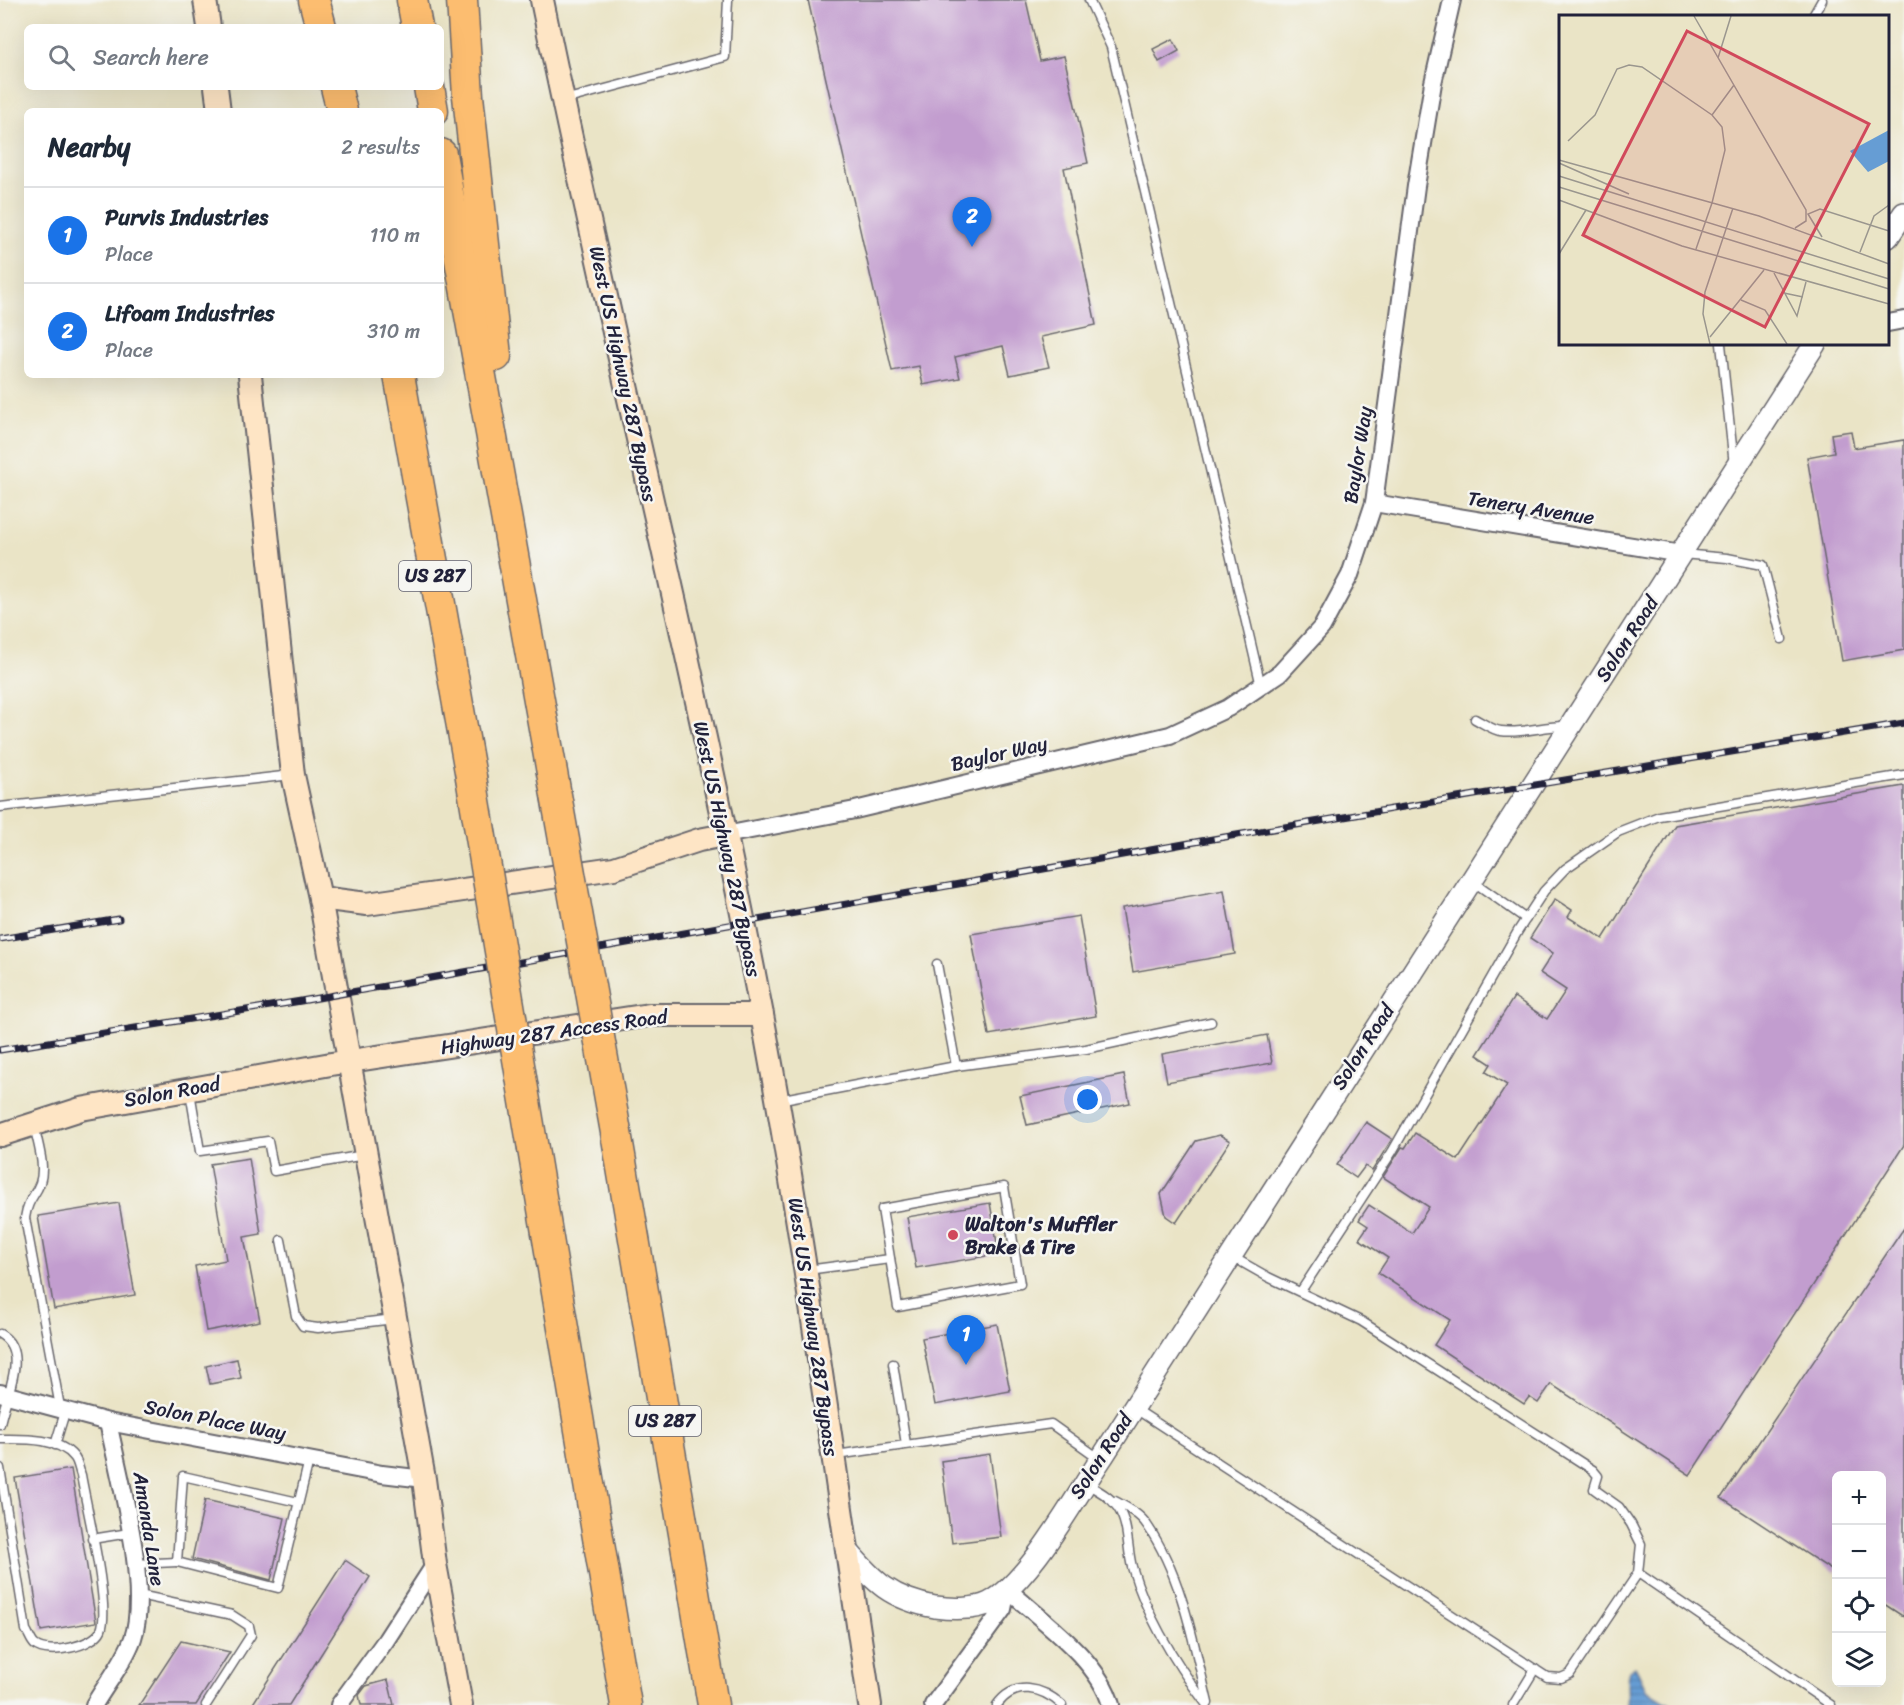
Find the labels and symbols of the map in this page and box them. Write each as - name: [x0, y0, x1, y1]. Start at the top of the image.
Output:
- inset map: [1559, 15, 1889, 345]
- pin: 2: [952, 198, 992, 247]
- street label: West US Highway 287 Bypass: [579, 243, 667, 506]
- street label: Baylor Way: [1333, 403, 1383, 506]
- street label: Tenery Avenue: [1465, 481, 1597, 535]
- road number: US 287: [399, 561, 471, 591]
- street label: Solon Road: [1586, 587, 1669, 689]
- street label: West US Highway 287 Bypass: [683, 718, 771, 981]
- street label: Baylor Way: [947, 726, 1051, 782]
- street label: Solon Road: [1322, 995, 1405, 1097]
- street label: Highway 287 Access Road: [438, 999, 671, 1065]
- street label: Solon Road: [121, 1066, 224, 1118]
- your location: [1073, 1085, 1102, 1114]
- street label: West US Highway 287 Bypass: [778, 1195, 849, 1459]
- place label: Walton's Muffler Brake & Tire: [965, 1207, 1119, 1265]
- marker: Walton's Muffler Brake & Tire: [946, 1228, 960, 1242]
- pin: 1: [946, 1316, 986, 1365]
- street label: Solon Place Way: [141, 1389, 290, 1451]
- street label: Solon Road: [1060, 1404, 1143, 1506]
- road number: US 287: [629, 1406, 701, 1436]
- street label: Amanda Lane: [123, 1468, 175, 1589]

